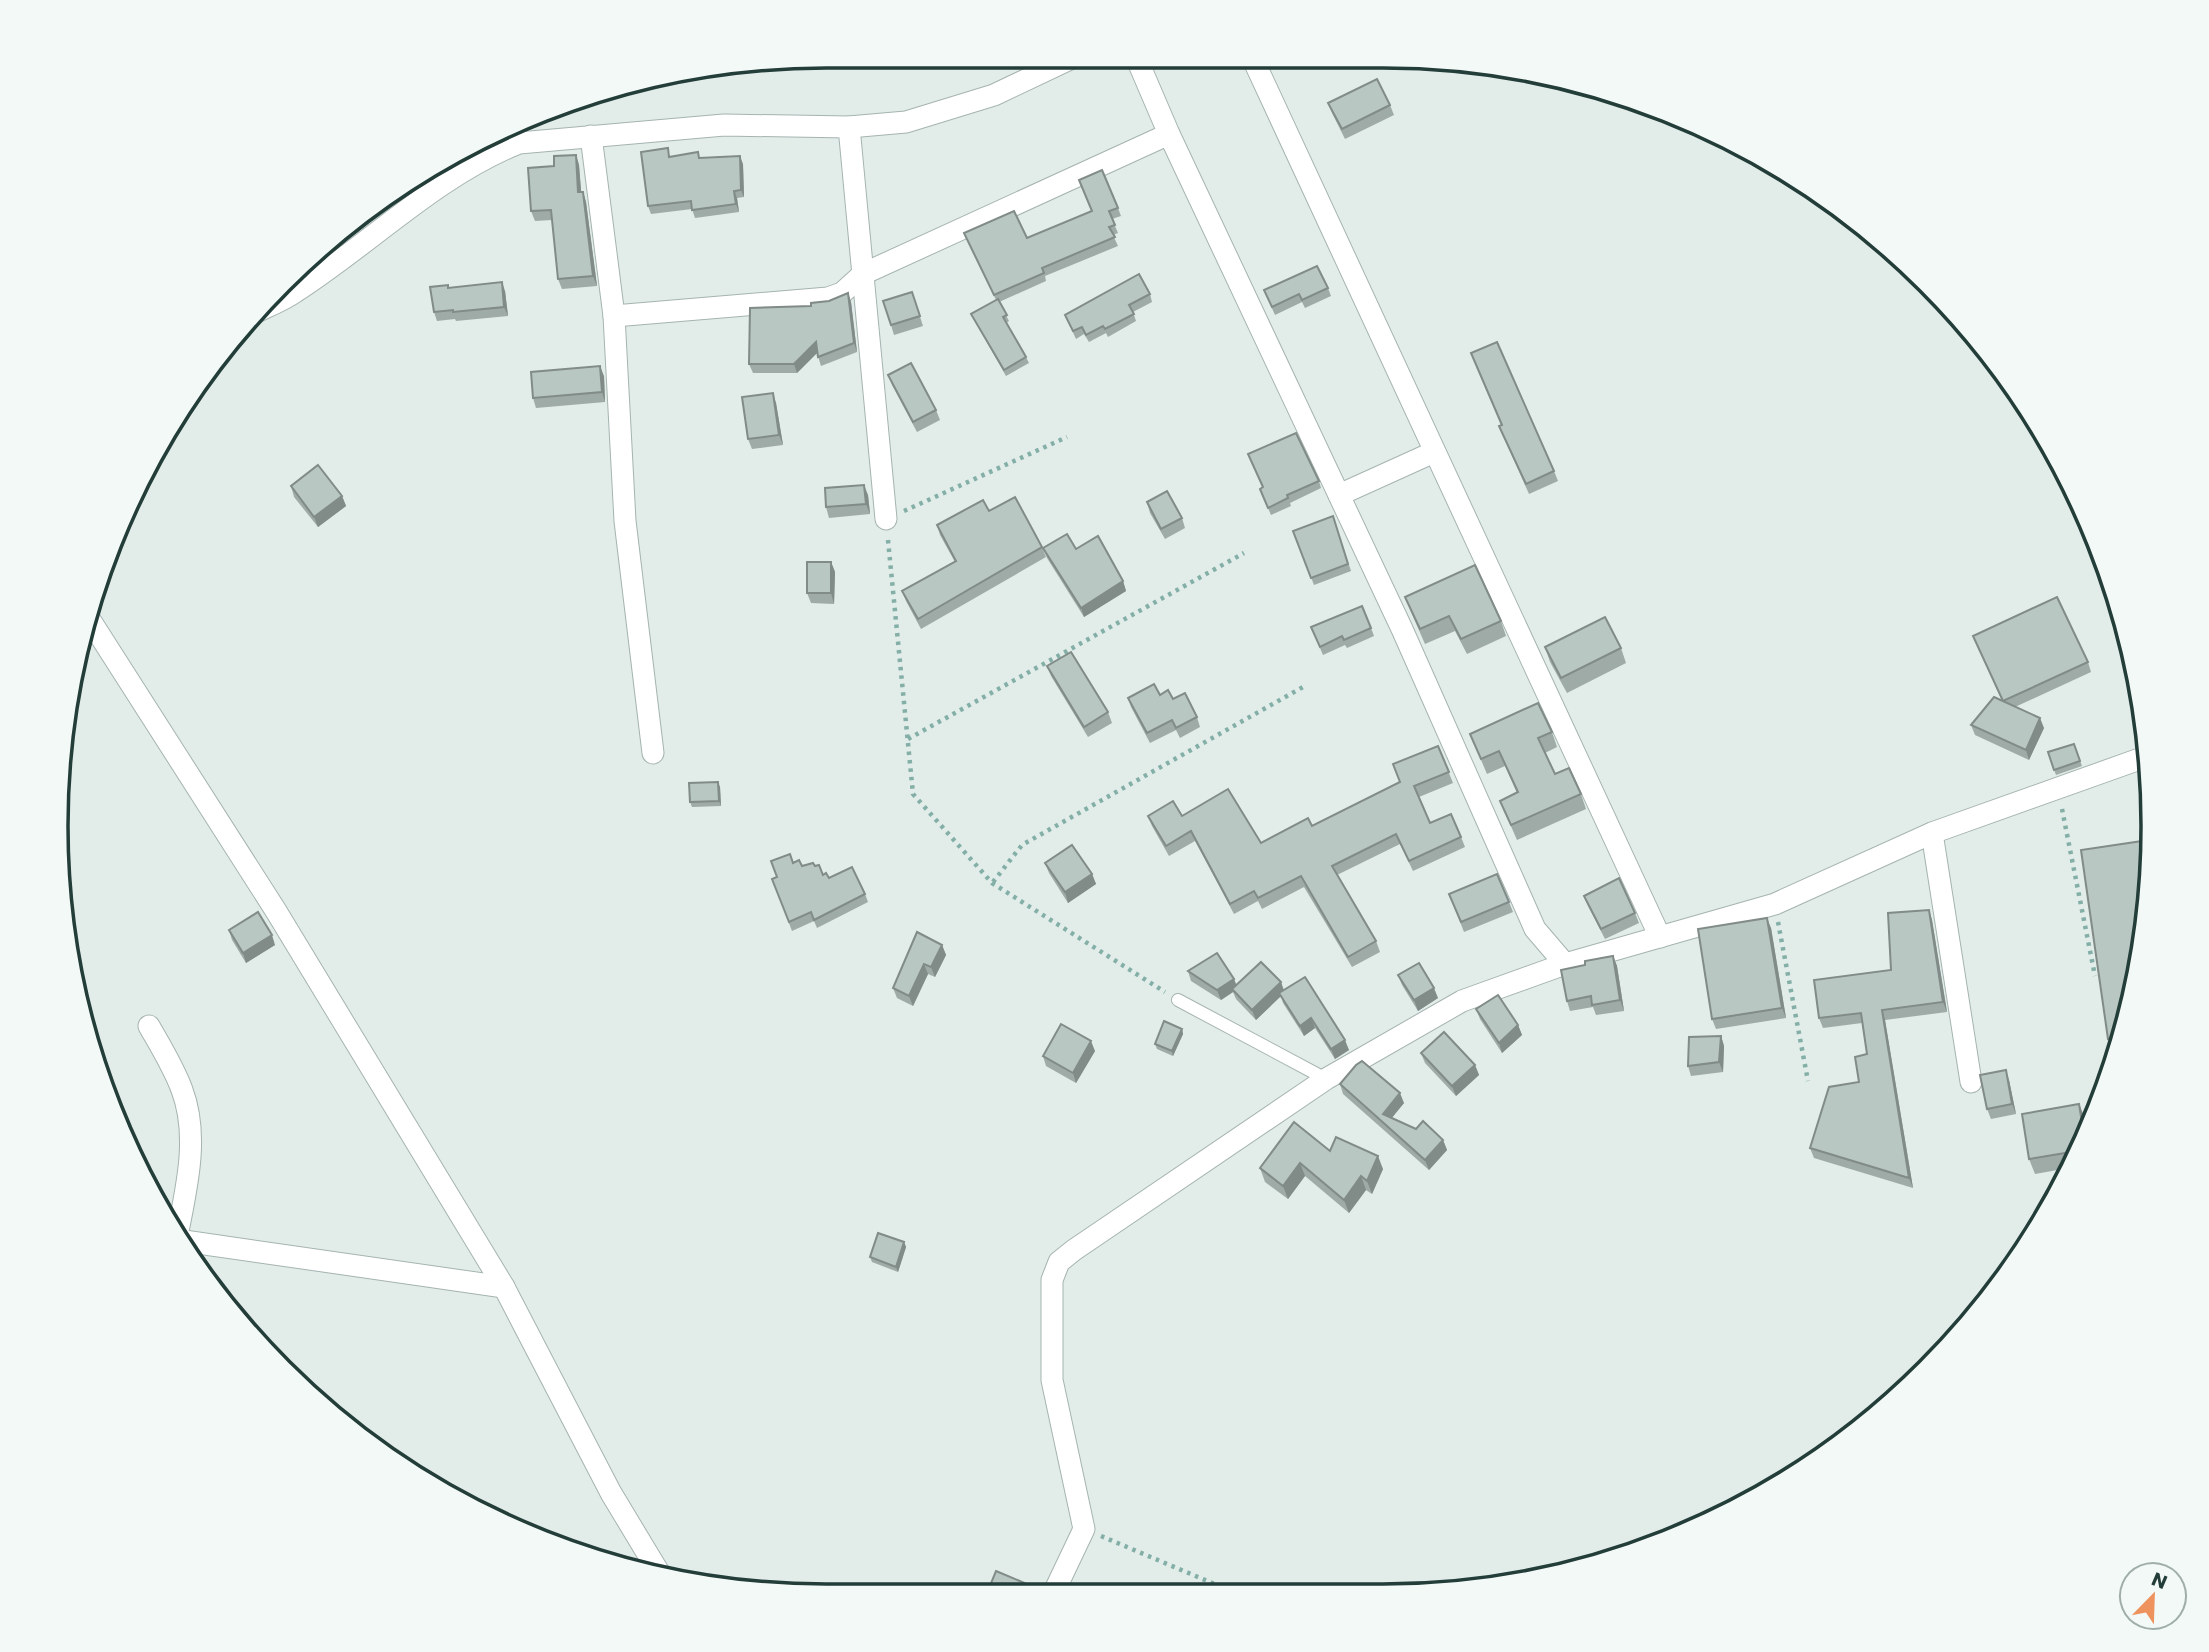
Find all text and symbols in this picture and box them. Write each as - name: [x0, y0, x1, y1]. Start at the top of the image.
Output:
- north arrow: [2118, 1561, 2188, 1631]
- text: N: [2148, 1566, 2171, 1596]

